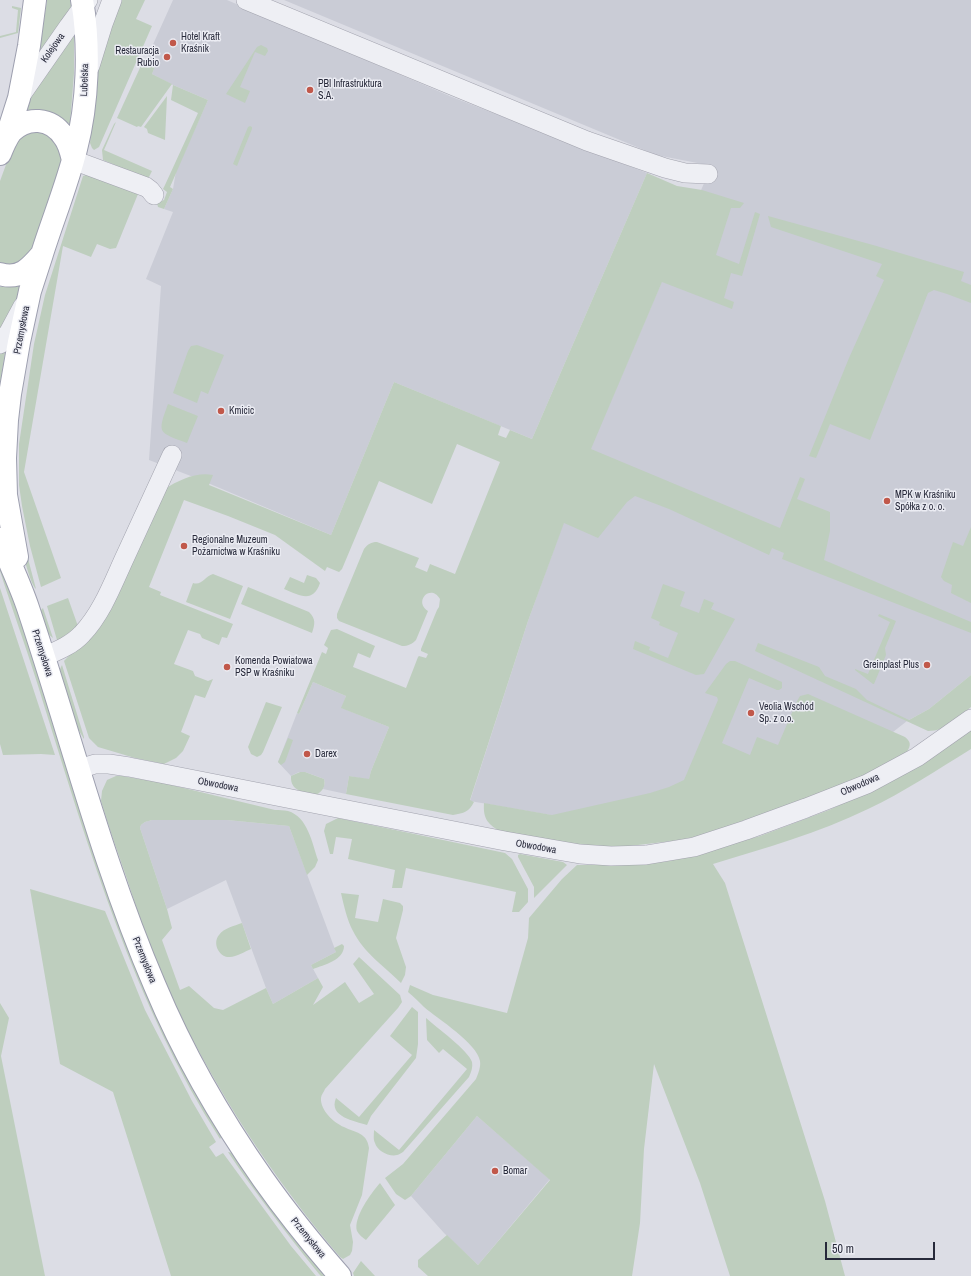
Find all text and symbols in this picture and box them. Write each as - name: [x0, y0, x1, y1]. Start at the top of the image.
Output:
- street label: Kolejowa: [39, 31, 67, 65]
- place label: Hotel Kraft Kraśnik: [181, 31, 220, 54]
- marker: Hotel Kraft Kraśnik: [168, 38, 178, 48]
- place label: Restauracja Rubio: [115, 45, 159, 68]
- marker: Restauracja Rubio: [162, 52, 172, 62]
- street label: Lubelska: [78, 63, 92, 97]
- place label: PBI Infrastruktura S.A.: [318, 78, 382, 102]
- marker: PBI Infrastruktura S.A.: [305, 85, 315, 95]
- street label: Przemysłowa: [11, 305, 33, 355]
- place label: Kmicic: [229, 405, 254, 417]
- marker: Kmicic: [216, 406, 226, 416]
- place label: MPK w Kraśniku Spółka z o. o.: [895, 489, 956, 512]
- marker: MPK w Kraśniku Spółka z o. o.: [882, 496, 892, 506]
- place label: Regionalne Muzeum Pożarnictwa w Kraśniku: [192, 534, 280, 558]
- marker: Regionalne Muzeum Pożarnictwa w Kraśniku: [179, 541, 189, 551]
- street label: Przemysłowa: [29, 628, 55, 678]
- place label: Komenda Powiatowa PSP w Kraśniku: [235, 655, 312, 678]
- place label: Greinplast Plus: [863, 659, 919, 671]
- marker: Greinplast Plus: [922, 660, 932, 670]
- marker: Komenda Powiatowa PSP w Kraśniku: [222, 662, 232, 672]
- place label: Veolia Wschód Sp. z o.o.: [759, 701, 814, 724]
- marker: Veolia Wschód Sp. z o.o.: [746, 708, 756, 718]
- place label: Darex: [315, 748, 337, 760]
- marker: Darex: [302, 749, 312, 759]
- street label: Obwodowa: [839, 771, 881, 799]
- street label: Obwodowa: [197, 775, 239, 795]
- street label: Obwodowa: [515, 838, 557, 856]
- street label: Przemysłowa: [129, 935, 159, 985]
- place label: Bomar: [503, 1165, 527, 1177]
- marker: Bomar: [490, 1166, 500, 1176]
- street label: Przemysłowa: [288, 1215, 328, 1261]
- scale bar: [827, 1234, 937, 1260]
- text: 50 m: [832, 1241, 854, 1257]

